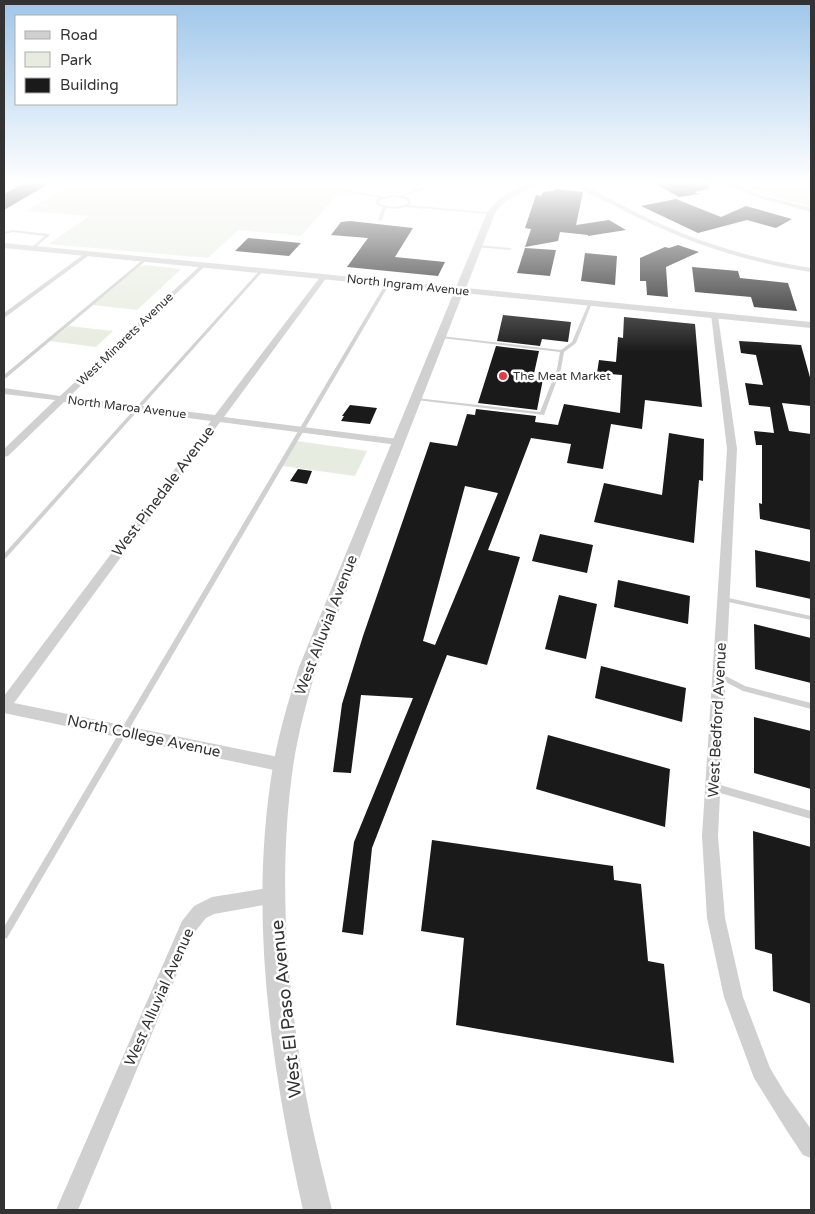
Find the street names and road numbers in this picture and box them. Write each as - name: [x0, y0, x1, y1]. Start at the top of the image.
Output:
- street label: North Ingram Avenue: [346, 272, 470, 298]
- street label: West Minarets Avenue: [74, 289, 176, 388]
- street label: North Maroa Avenue: [67, 393, 187, 421]
- street label: West Pinedale Avenue: [108, 422, 218, 560]
- street label: West Alluvial Avenue: [291, 552, 361, 698]
- street label: West Bedford Avenue: [704, 642, 730, 798]
- street label: North College Avenue: [66, 711, 222, 761]
- street label: West El Paso Avenue: [266, 919, 306, 1099]
- street label: West Alluvial Avenue: [120, 925, 198, 1069]

